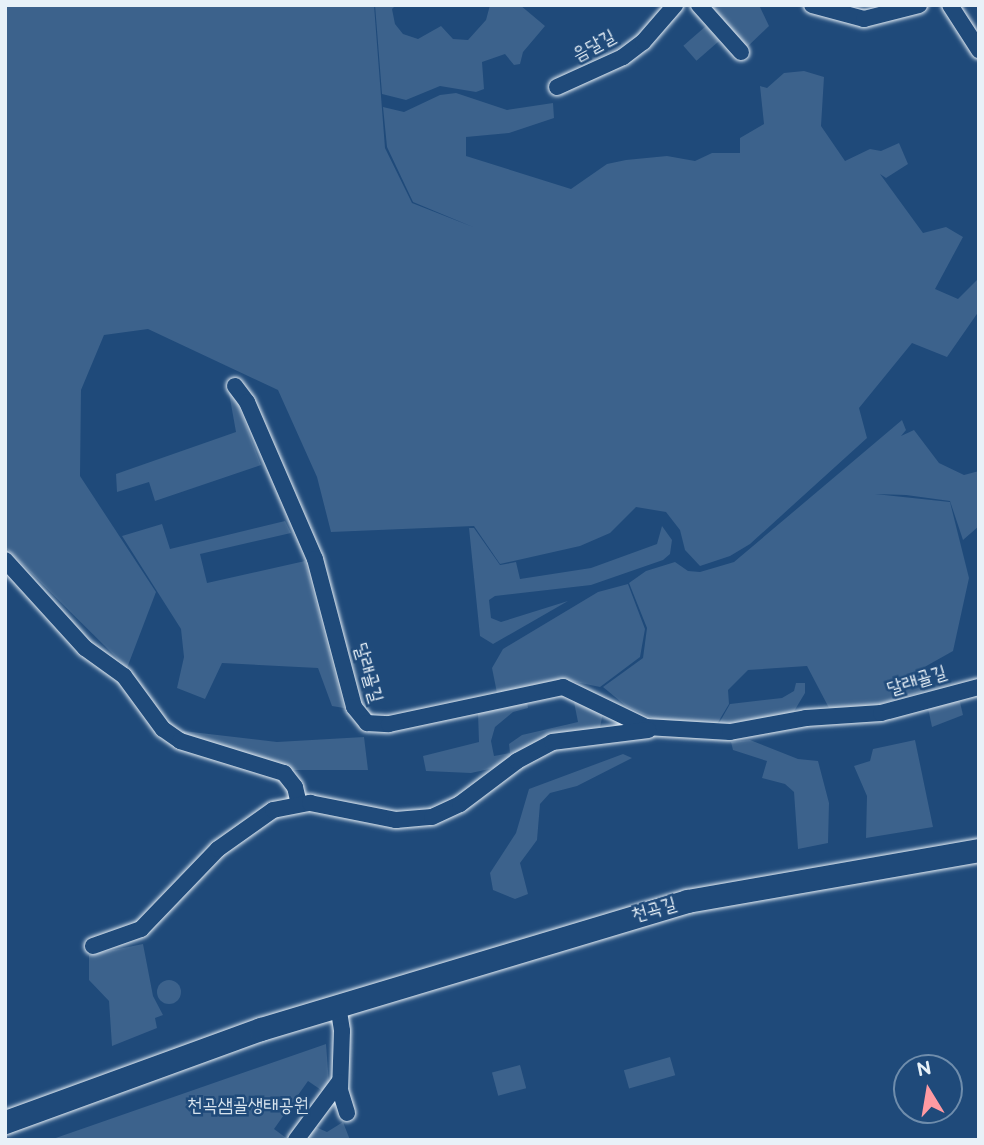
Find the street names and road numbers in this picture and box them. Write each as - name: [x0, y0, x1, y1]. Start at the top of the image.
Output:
- street label: 음달길: [568, 25, 620, 67]
- street label: 달래골길: [349, 640, 387, 706]
- street label: 달래골길: [884, 661, 950, 701]
- street label: 천곡길: [629, 893, 679, 927]

